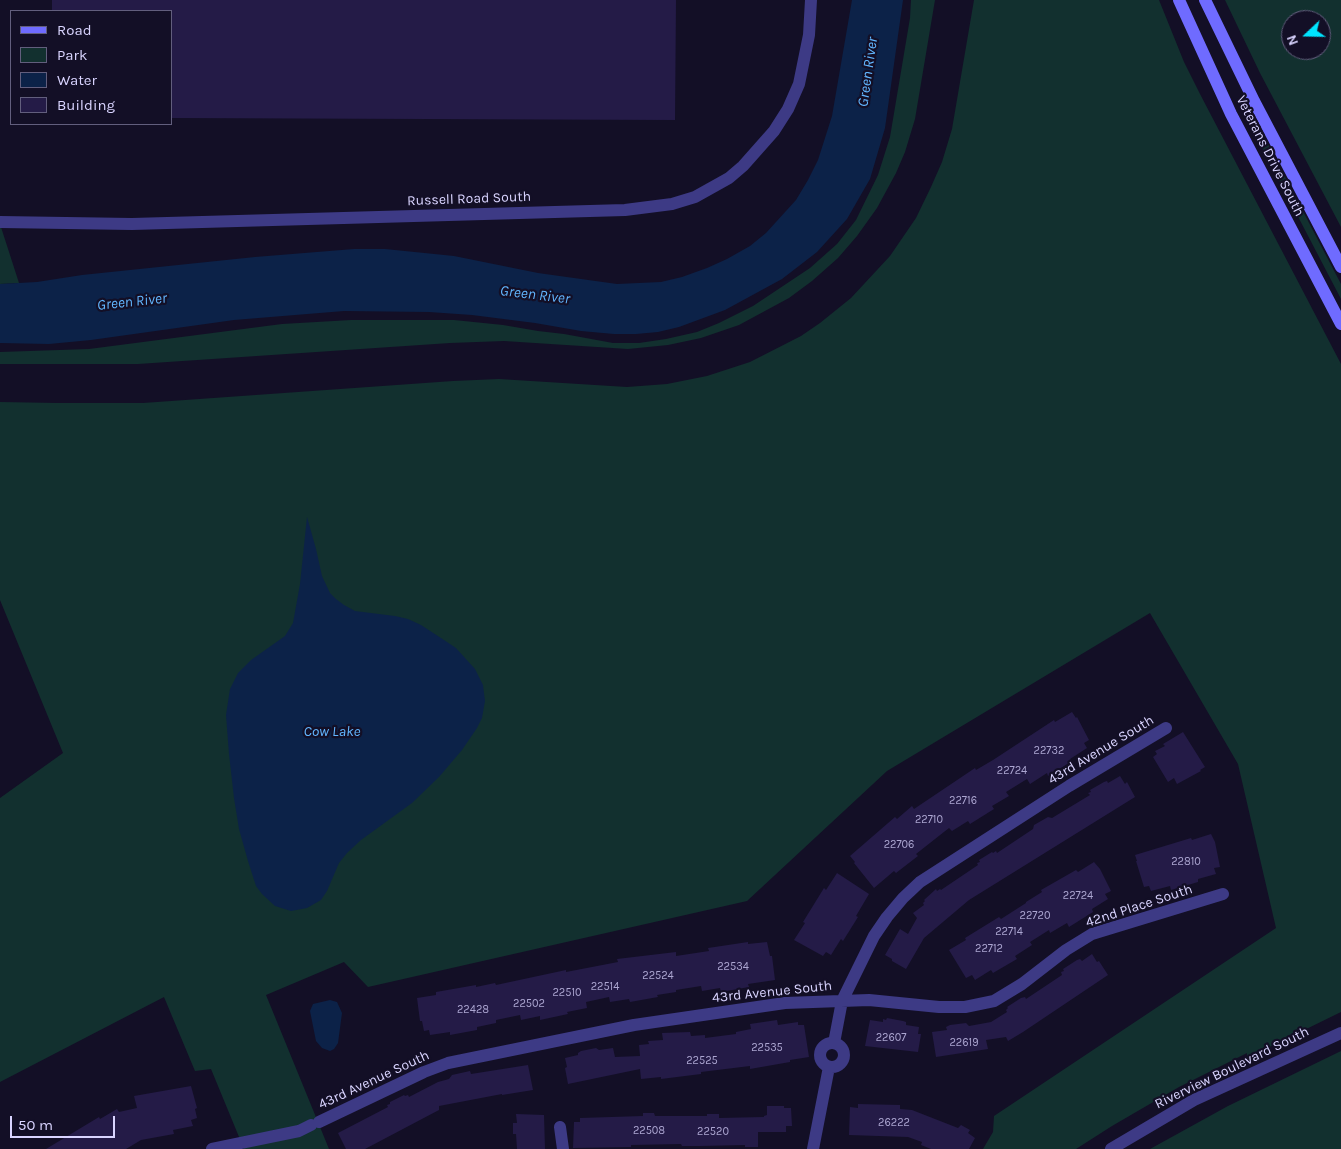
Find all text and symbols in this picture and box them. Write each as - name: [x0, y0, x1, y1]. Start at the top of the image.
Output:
- legend: [10, 10, 172, 125]
- north arrow: [1281, 10, 1331, 60]
- text: Road: [57, 21, 92, 39]
- text: N: [1283, 32, 1302, 48]
- water label: Green River: [854, 36, 882, 108]
- text: Park: [57, 46, 87, 64]
- text: Water: [57, 71, 97, 89]
- street label: Veterans Drive South: [1232, 93, 1308, 219]
- text: Building: [57, 96, 115, 114]
- street label: Russell Road South: [407, 188, 531, 210]
- water label: Green River: [499, 282, 571, 308]
- water label: Green River: [96, 289, 168, 315]
- street label: 43rd Avenue South: [1045, 712, 1157, 788]
- water label: Cow Lake: [303, 723, 361, 741]
- house number: 22732: [1034, 744, 1064, 758]
- house number: 22724: [997, 764, 1027, 778]
- house number: 22716: [949, 794, 977, 808]
- house number: 22710: [915, 813, 943, 827]
- house number: 22706: [884, 838, 914, 852]
- house number: 22810: [1171, 855, 1201, 869]
- street label: 42nd Place South: [1083, 881, 1195, 931]
- house number: 22724: [1063, 889, 1093, 903]
- house number: 22720: [1020, 909, 1050, 923]
- house number: 22714: [995, 925, 1023, 939]
- house number: 22712: [975, 942, 1003, 956]
- house number: 22534: [717, 960, 749, 974]
- house number: 22524: [642, 969, 674, 983]
- street label: 43rd Avenue South: [711, 977, 833, 1007]
- house number: 22514: [591, 980, 619, 994]
- house number: 22510: [552, 986, 582, 1000]
- house number: 22502: [513, 997, 545, 1011]
- house number: 22428: [457, 1003, 489, 1017]
- street label: Riverview Boulevard South: [1152, 1023, 1312, 1113]
- house number: 22607: [876, 1031, 906, 1045]
- house number: 22619: [949, 1036, 979, 1050]
- house number: 22535: [751, 1041, 783, 1055]
- street label: 43rd Avenue South: [316, 1047, 432, 1113]
- house number: 22525: [686, 1054, 718, 1068]
- scale bar: [12, 1106, 118, 1138]
- text: 50 m: [18, 1116, 53, 1134]
- house number: 26222: [878, 1116, 910, 1130]
- house number: 22508: [633, 1124, 665, 1138]
- house number: 22520: [697, 1125, 729, 1139]

